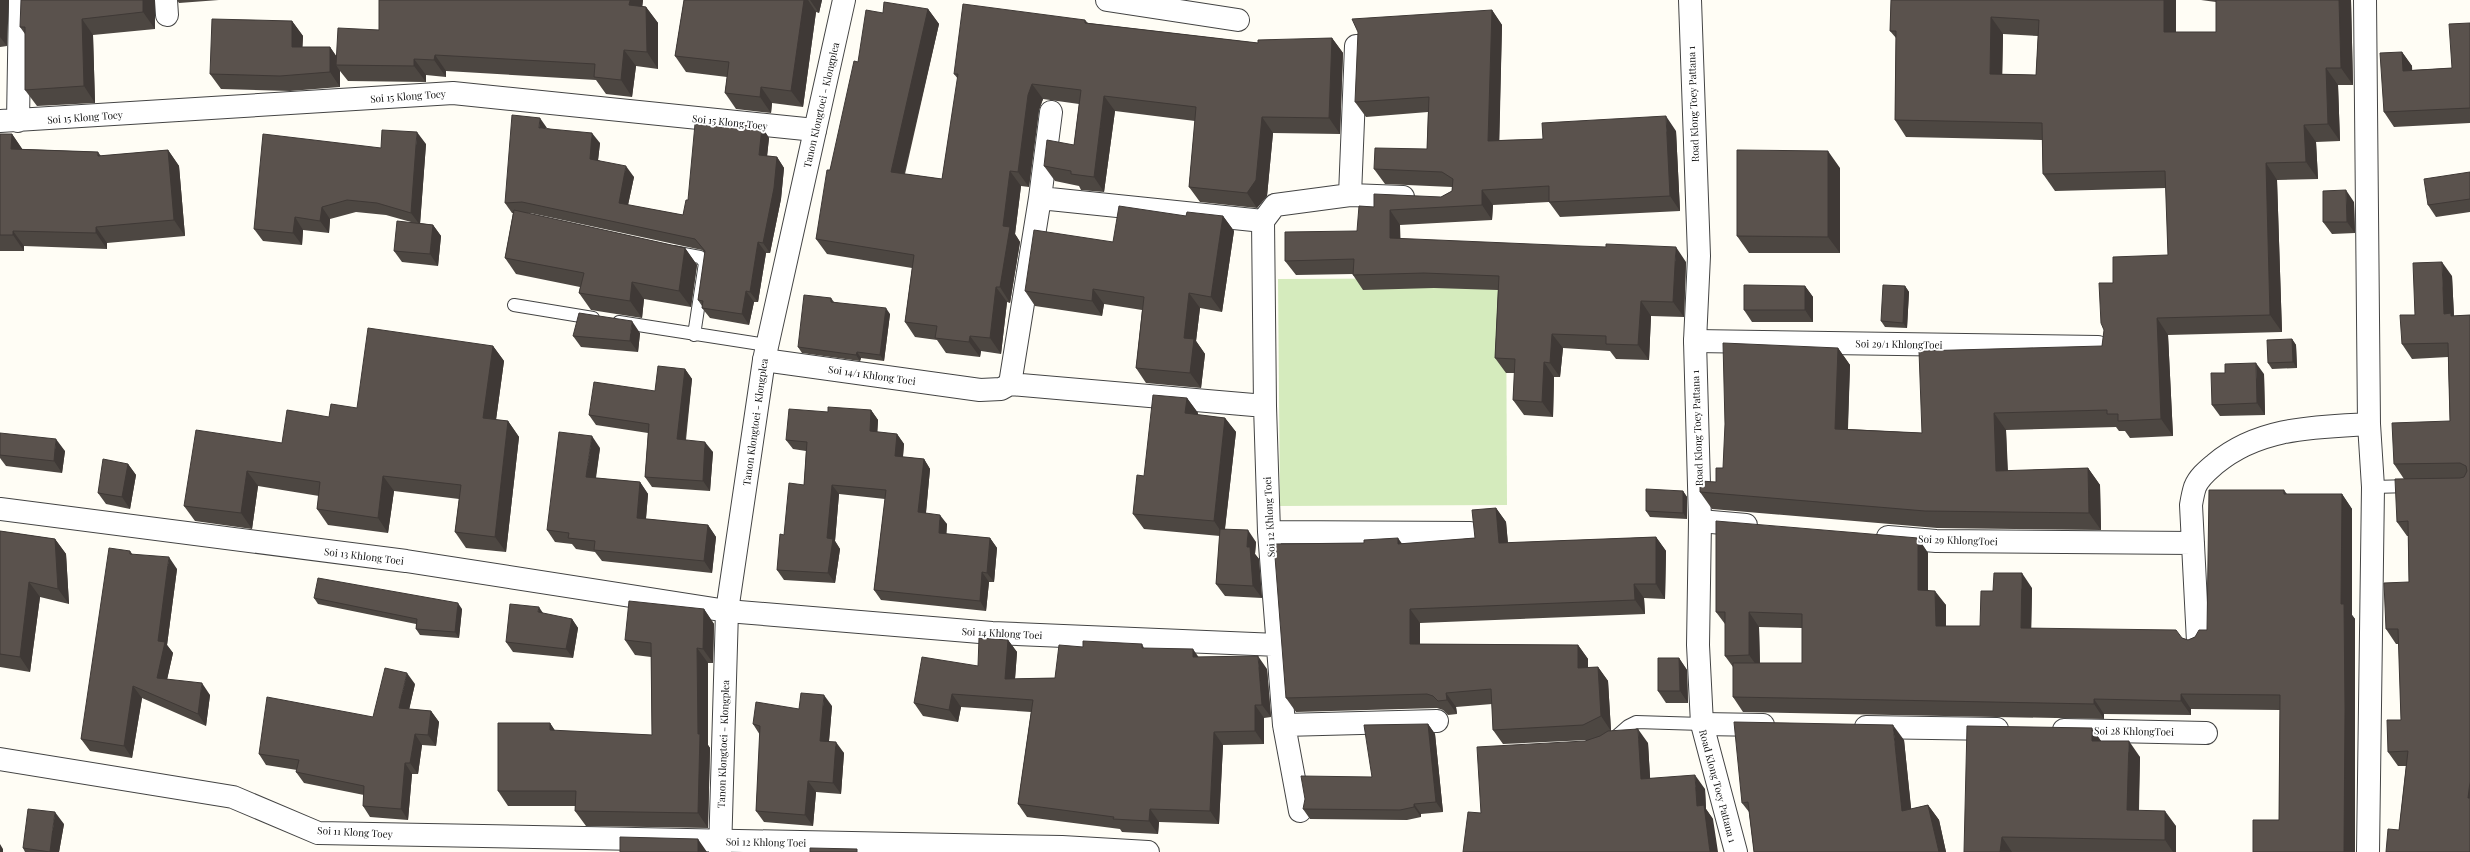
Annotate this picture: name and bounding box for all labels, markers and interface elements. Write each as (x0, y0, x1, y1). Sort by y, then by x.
street label: Tanon Klongtoei - Klongplea (800, 41, 842, 169)
street label: Road Klong Toey Pattana 1 (1684, 45, 1702, 162)
street label: Soi 15 Klong Toey (370, 86, 446, 106)
street label: Soi 15 Klong Toey (47, 107, 123, 127)
street label: Soi 15 Klong Toey (692, 111, 768, 133)
street label: Soi 29/1 KhlongToei (1855, 336, 1943, 352)
street label: Tanon Klongtoei - Klongplea (739, 357, 771, 487)
street label: Soi 14/1 Khlong Toei (827, 362, 917, 388)
street label: Road Klong Toey Pattana 1 (1688, 369, 1706, 486)
street label: Soi 12 Khlong Toei (1260, 476, 1278, 558)
street label: Soi 29 KhlongToei (1918, 532, 1998, 548)
street label: Soi 13 Khlong Toei (323, 544, 405, 568)
street label: Soi 14 Khlong Toei (961, 624, 1043, 642)
street label: Tanon Klongtoei - Klongplea (714, 680, 732, 808)
street label: Soi 28 KhlongToei (2094, 723, 2174, 739)
street label: Road Klong Toey Pattana 1 (1696, 728, 1740, 844)
street label: Soi 11 Klong Toey (317, 823, 393, 841)
street label: Soi 12 Khlong Toei (726, 834, 806, 850)

